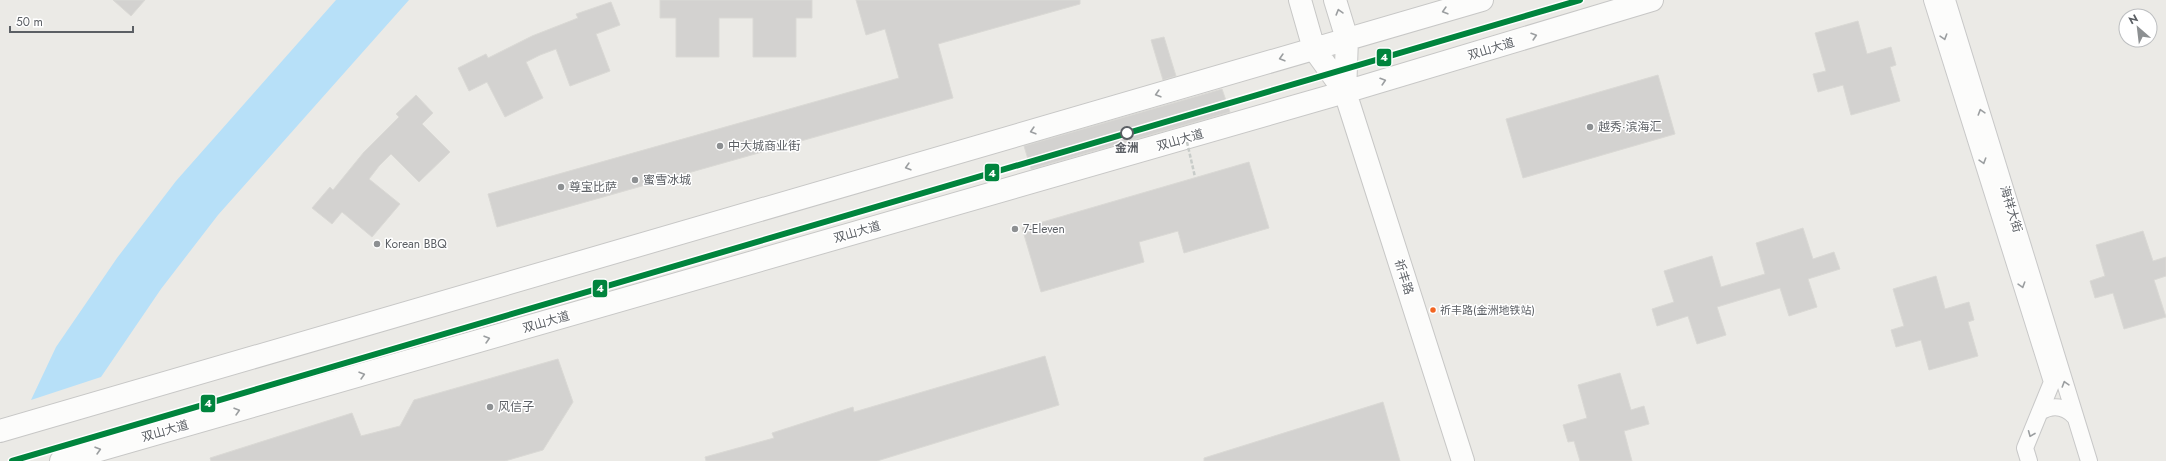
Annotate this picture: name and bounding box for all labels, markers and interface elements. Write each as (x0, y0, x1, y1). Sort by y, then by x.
one-way arrow (1442, 6, 1449, 15)
scale bar (10, 8, 133, 34)
north arrow (2118, 8, 2158, 48)
one-way arrow (1335, 9, 1344, 16)
text: N (2126, 10, 2141, 28)
text: 50 m (16, 13, 43, 31)
one-way arrow (1530, 32, 1537, 41)
street label: 双山大道 (1465, 33, 1517, 65)
one-way arrow (1939, 34, 1948, 41)
line badge: 4 (1376, 48, 1392, 67)
text: 4 (1380, 49, 1388, 65)
one-way arrow (1279, 53, 1286, 62)
one-way arrow (1379, 77, 1386, 86)
one-way arrow (1154, 89, 1161, 98)
one-way arrow (1977, 109, 1986, 116)
place label: 越秀·滨海汇 (1598, 118, 1662, 136)
marker: 越秀·滨海汇 (1585, 122, 1595, 132)
street label: 双山大道 (1154, 125, 1206, 155)
one-way arrow (1030, 126, 1037, 135)
marker: 金洲 (1120, 126, 1134, 140)
place label: 中大城商业街 (728, 137, 800, 155)
place label: 金洲 (1115, 139, 1139, 157)
marker: 中大城商业街 (715, 141, 725, 151)
one-way arrow (1978, 158, 1987, 165)
one-way arrow (905, 162, 912, 171)
line badge: 4 (984, 163, 1000, 182)
text: 4 (988, 165, 996, 181)
place label: 蜜雪冰城 (643, 171, 691, 189)
marker: 蜜雪冰城 (630, 175, 640, 185)
place label: 尊宝比萨 (569, 178, 617, 196)
marker: 尊宝比萨 (556, 182, 566, 192)
street label: 海祥大街 (1995, 183, 2027, 235)
street label: 双山大道 (831, 217, 883, 247)
place label: 7-Eleven (1023, 220, 1065, 238)
marker: 7-Eleven (1010, 224, 1020, 234)
place label: Korean BBQ (385, 235, 447, 253)
marker: Korean BBQ (372, 239, 382, 249)
street label: 祈丰路 (1390, 257, 1418, 297)
line badge: 4 (592, 279, 608, 298)
text: 4 (596, 280, 604, 296)
one-way arrow (2017, 282, 2026, 289)
place label: 祈丰路(金洲地铁站) (1440, 302, 1535, 318)
marker: 祈丰路(金洲地铁站) (1428, 305, 1438, 315)
street label: 双山大道 (520, 307, 572, 337)
one-way arrow (483, 335, 490, 344)
one-way arrow (358, 371, 365, 380)
one-way arrow (2061, 380, 2070, 387)
line badge: 4 (200, 394, 216, 413)
text: 4 (204, 395, 212, 411)
place label: 风信子 (498, 398, 534, 416)
marker: 风信子 (485, 402, 495, 412)
one-way arrow (233, 407, 240, 415)
street label: 双山大道 (139, 416, 191, 446)
one-way arrow (2027, 431, 2035, 438)
one-way arrow (94, 446, 101, 455)

